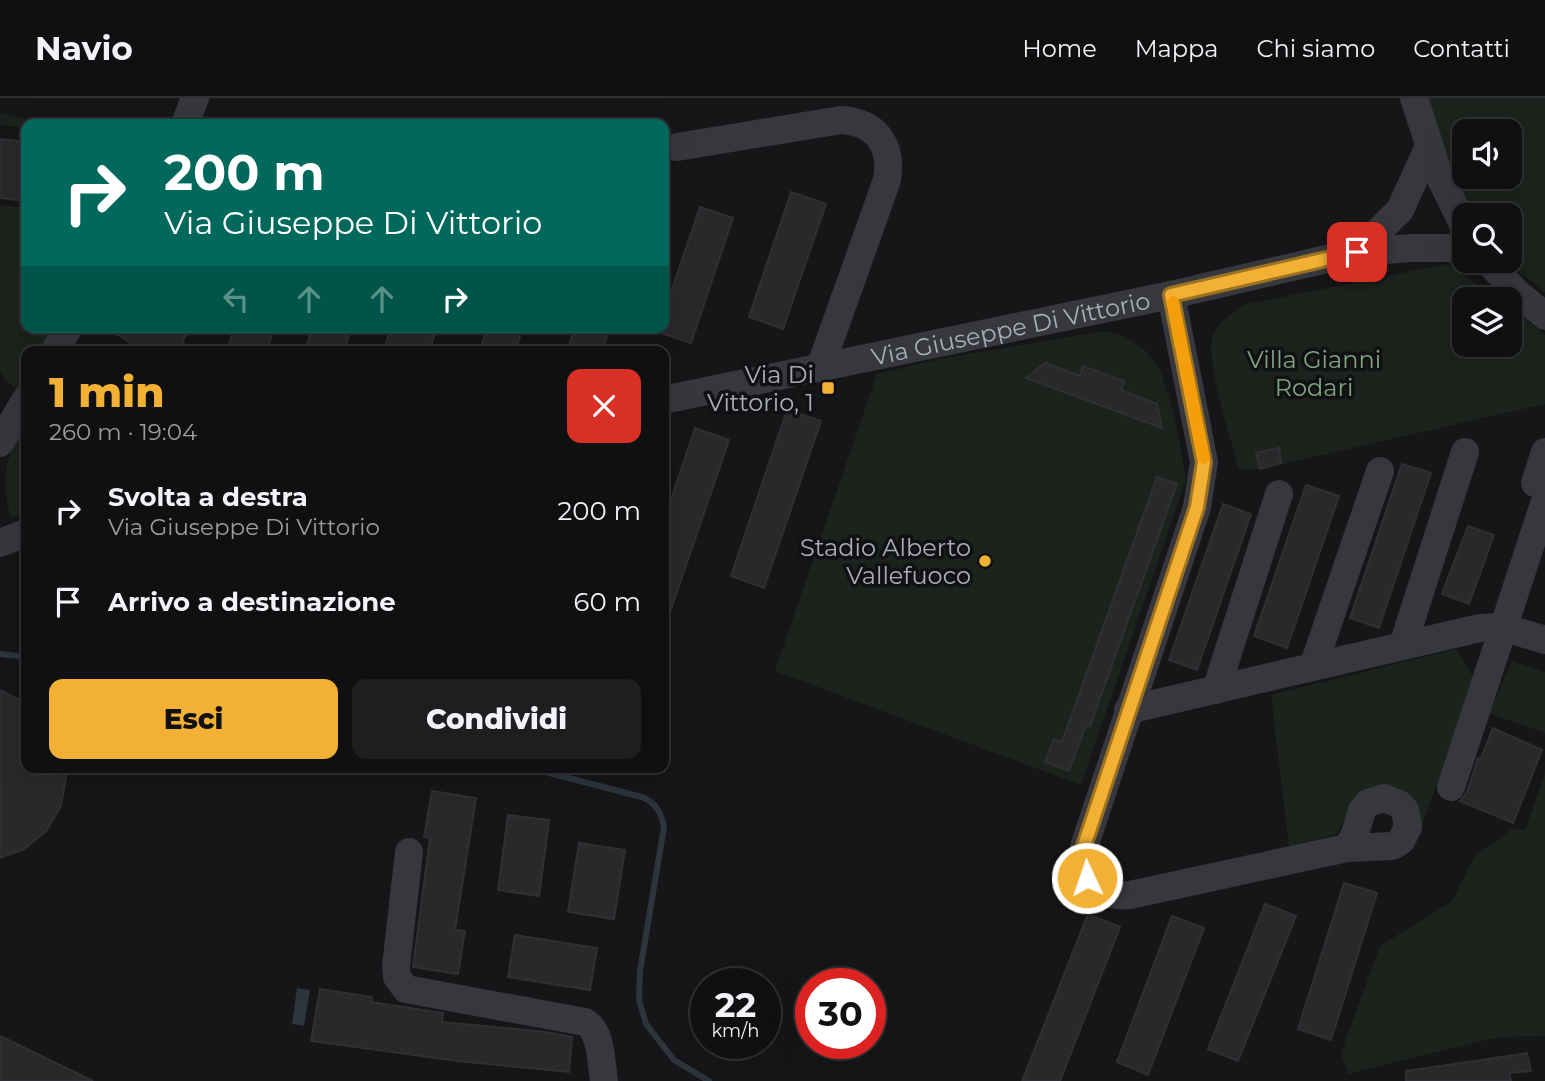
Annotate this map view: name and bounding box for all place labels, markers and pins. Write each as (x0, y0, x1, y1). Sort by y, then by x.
pin (1327, 222, 1387, 282)
place label: Via Di Vittorio, 1 (707, 360, 814, 417)
marker: Via Di Vittorio, 1 (820, 380, 836, 396)
place label: Stadio Alberto Vallefuoco (800, 533, 971, 590)
marker: Stadio Alberto Vallefuoco (977, 553, 993, 569)

